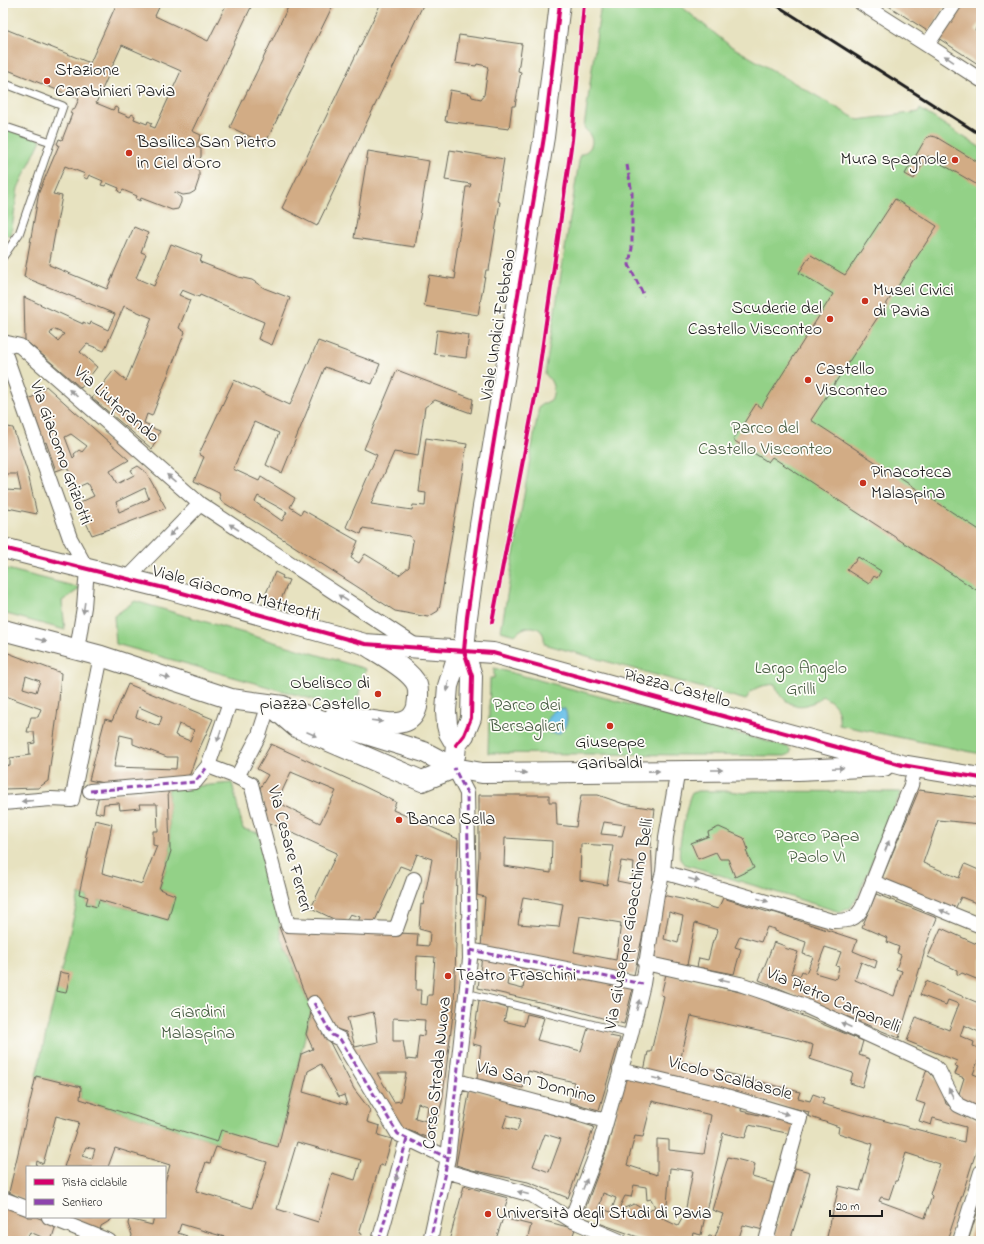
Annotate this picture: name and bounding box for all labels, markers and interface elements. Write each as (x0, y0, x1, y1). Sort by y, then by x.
one-way arrow (943, 55, 954, 63)
place label: Stazione Carabinieri Pavia (55, 58, 175, 105)
marker: Stazione Carabinieri Pavia (42, 76, 52, 86)
place label: Basilica San Pietro in Ciel d'Oro (136, 130, 276, 177)
place label: Mura spagnole (840, 147, 948, 174)
marker: Basilica San Pietro in Ciel d'Oro (124, 148, 134, 158)
marker: Mura spagnole (950, 155, 960, 165)
street label: Viale Undici Febbraio (474, 247, 524, 404)
place label: Musei Civici di Pavia (873, 278, 954, 325)
place label: Scuderie del Castello Visconteo (688, 296, 822, 343)
marker: Musei Civici di Pavia (860, 296, 870, 306)
marker: Scuderie del Castello Visconteo (825, 314, 835, 324)
place label: Castello Visconteo (815, 357, 887, 404)
street label: Via Liutprando (67, 360, 165, 450)
marker: Castello Visconteo (803, 375, 813, 385)
street label: Via Giacomo Griziotti (21, 376, 98, 529)
one-way arrow (68, 388, 79, 397)
park label: Parco del Castello Visconteo (698, 416, 832, 463)
place label: Pinacoteca Malaspina (871, 460, 951, 507)
one-way arrow (166, 474, 176, 483)
marker: Pinacoteca Malaspina (858, 478, 868, 488)
one-way arrow (228, 523, 240, 530)
one-way arrow (168, 527, 178, 537)
street label: Viale Giacomo Matteotti (148, 559, 323, 629)
one-way arrow (338, 594, 348, 602)
one-way arrow (81, 602, 87, 614)
one-way arrow (35, 637, 47, 643)
park label: Largo Angelo Grilli (755, 656, 847, 703)
street label: Piazza Castello (621, 662, 733, 716)
place label: Obelisco di piazza Castello (260, 671, 370, 718)
one-way arrow (160, 674, 172, 680)
one-way arrow (445, 680, 451, 692)
marker: Obelisco di piazza Castello (373, 689, 383, 699)
park label: Parco dei Bersaglieri (488, 693, 565, 741)
one-way arrow (371, 718, 383, 724)
marker: Giuseppe Garibaldi (605, 721, 615, 731)
one-way arrow (215, 730, 221, 742)
place label: Giuseppe Garibaldi (575, 730, 646, 777)
one-way arrow (307, 731, 318, 737)
one-way arrow (832, 765, 845, 771)
one-way arrow (711, 767, 724, 773)
one-way arrow (648, 768, 661, 774)
one-way arrow (515, 770, 528, 776)
street label: Via Cesare Ferreri (259, 782, 318, 915)
one-way arrow (21, 798, 33, 805)
place label: Banca Sella (406, 807, 495, 833)
marker: Banca Sella (394, 815, 404, 825)
street label: Via Giuseppe Gioacchino Belli (598, 816, 661, 1033)
park label: Parco Papa Paolo VI (774, 824, 860, 871)
one-way arrow (885, 840, 891, 852)
one-way arrow (689, 877, 701, 883)
one-way arrow (757, 897, 769, 903)
one-way arrow (938, 908, 950, 914)
street label: Via Pietro Carpanelli (761, 961, 904, 1041)
place label: Teatro Fraschini (456, 963, 576, 989)
marker: Teatro Fraschini (443, 971, 453, 981)
one-way arrow (718, 977, 730, 983)
street label: Corso Strada Nuova (417, 995, 459, 1151)
one-way arrow (635, 999, 641, 1012)
park label: Giardini Malaspina (161, 1000, 235, 1047)
one-way arrow (840, 1022, 851, 1028)
street label: Vicolo Scaldasole (664, 1050, 796, 1108)
street label: Via San Donnino (472, 1054, 599, 1112)
one-way arrow (652, 1076, 664, 1082)
one-way arrow (947, 1087, 954, 1099)
one-way arrow (777, 1110, 789, 1116)
legend (26, 1166, 166, 1218)
one-way arrow (394, 1170, 400, 1182)
text: Pista ciclabile (62, 1174, 128, 1192)
one-way arrow (582, 1178, 588, 1189)
one-way arrow (517, 1189, 530, 1195)
scale bar (830, 1192, 882, 1218)
text: Sentiero (62, 1194, 103, 1212)
text: 20 m (836, 1198, 859, 1216)
place label: Università degli Studi di Pavia (496, 1201, 712, 1228)
marker: Università degli Studi di Pavia (483, 1209, 493, 1219)

